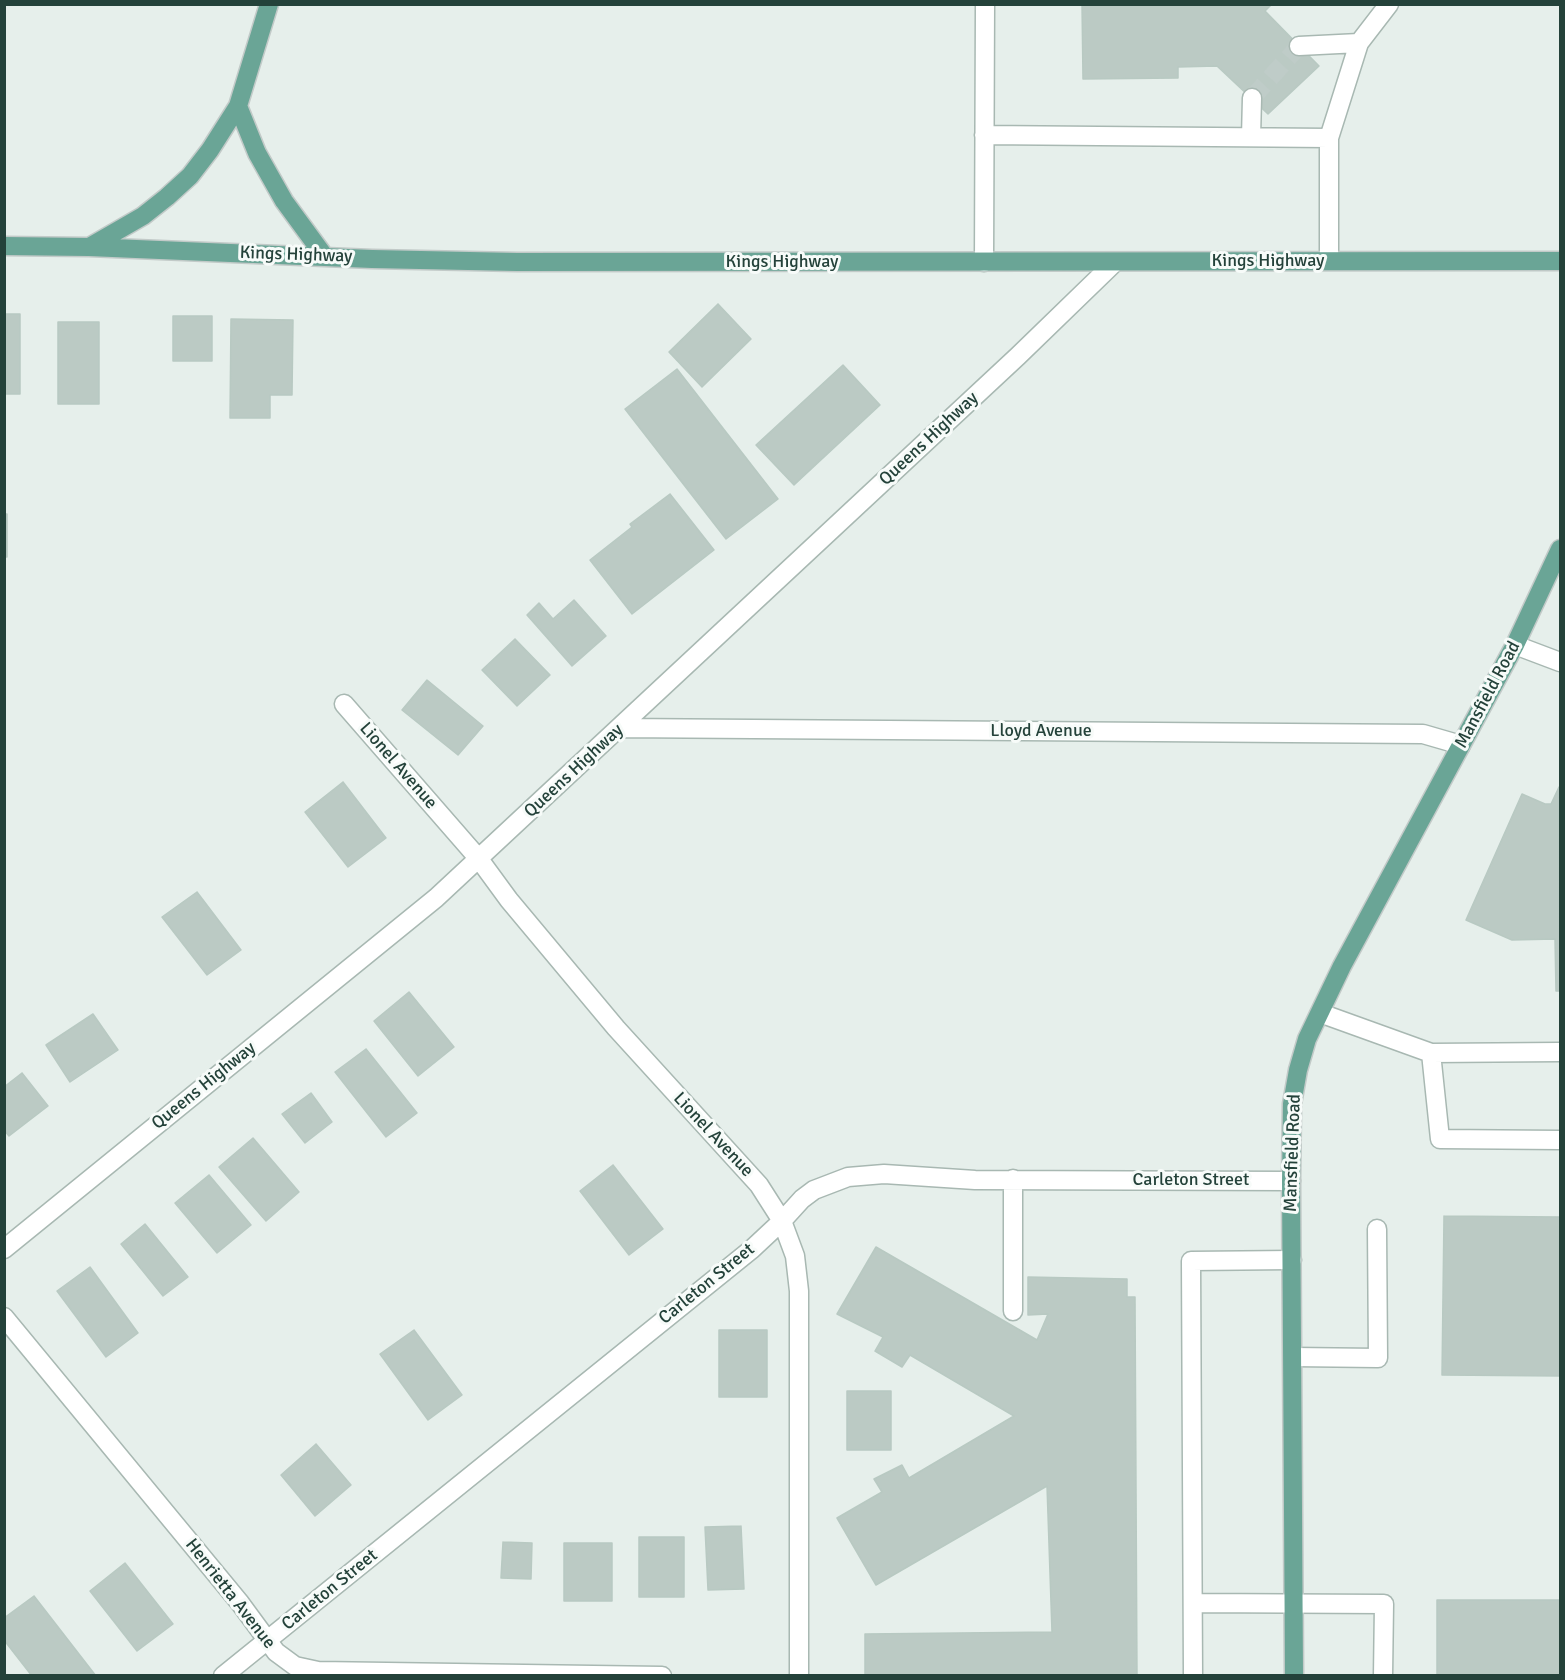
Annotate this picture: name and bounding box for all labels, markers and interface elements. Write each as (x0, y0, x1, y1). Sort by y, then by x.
street label: Kings Highway (239, 242, 353, 268)
street label: Kings Highway (1212, 250, 1324, 272)
street label: Kings Highway (726, 251, 838, 273)
street label: Queens Highway (875, 388, 983, 490)
street label: Mansfield Road (1451, 638, 1525, 752)
street label: Lionel Avenue (355, 718, 441, 814)
street label: Queens Highway (520, 720, 628, 822)
street label: Lloyd Avenue (990, 720, 1092, 742)
street label: Queens Highway (148, 1038, 260, 1134)
street label: Lionel Avenue (668, 1088, 758, 1182)
street label: Mansfield Road (1280, 1094, 1306, 1212)
street label: Carleton Street (1133, 1169, 1249, 1191)
street label: Carleton Street (655, 1239, 759, 1329)
street label: Henrietta Avenue (180, 1535, 280, 1653)
street label: Carleton Street (278, 1545, 382, 1635)

